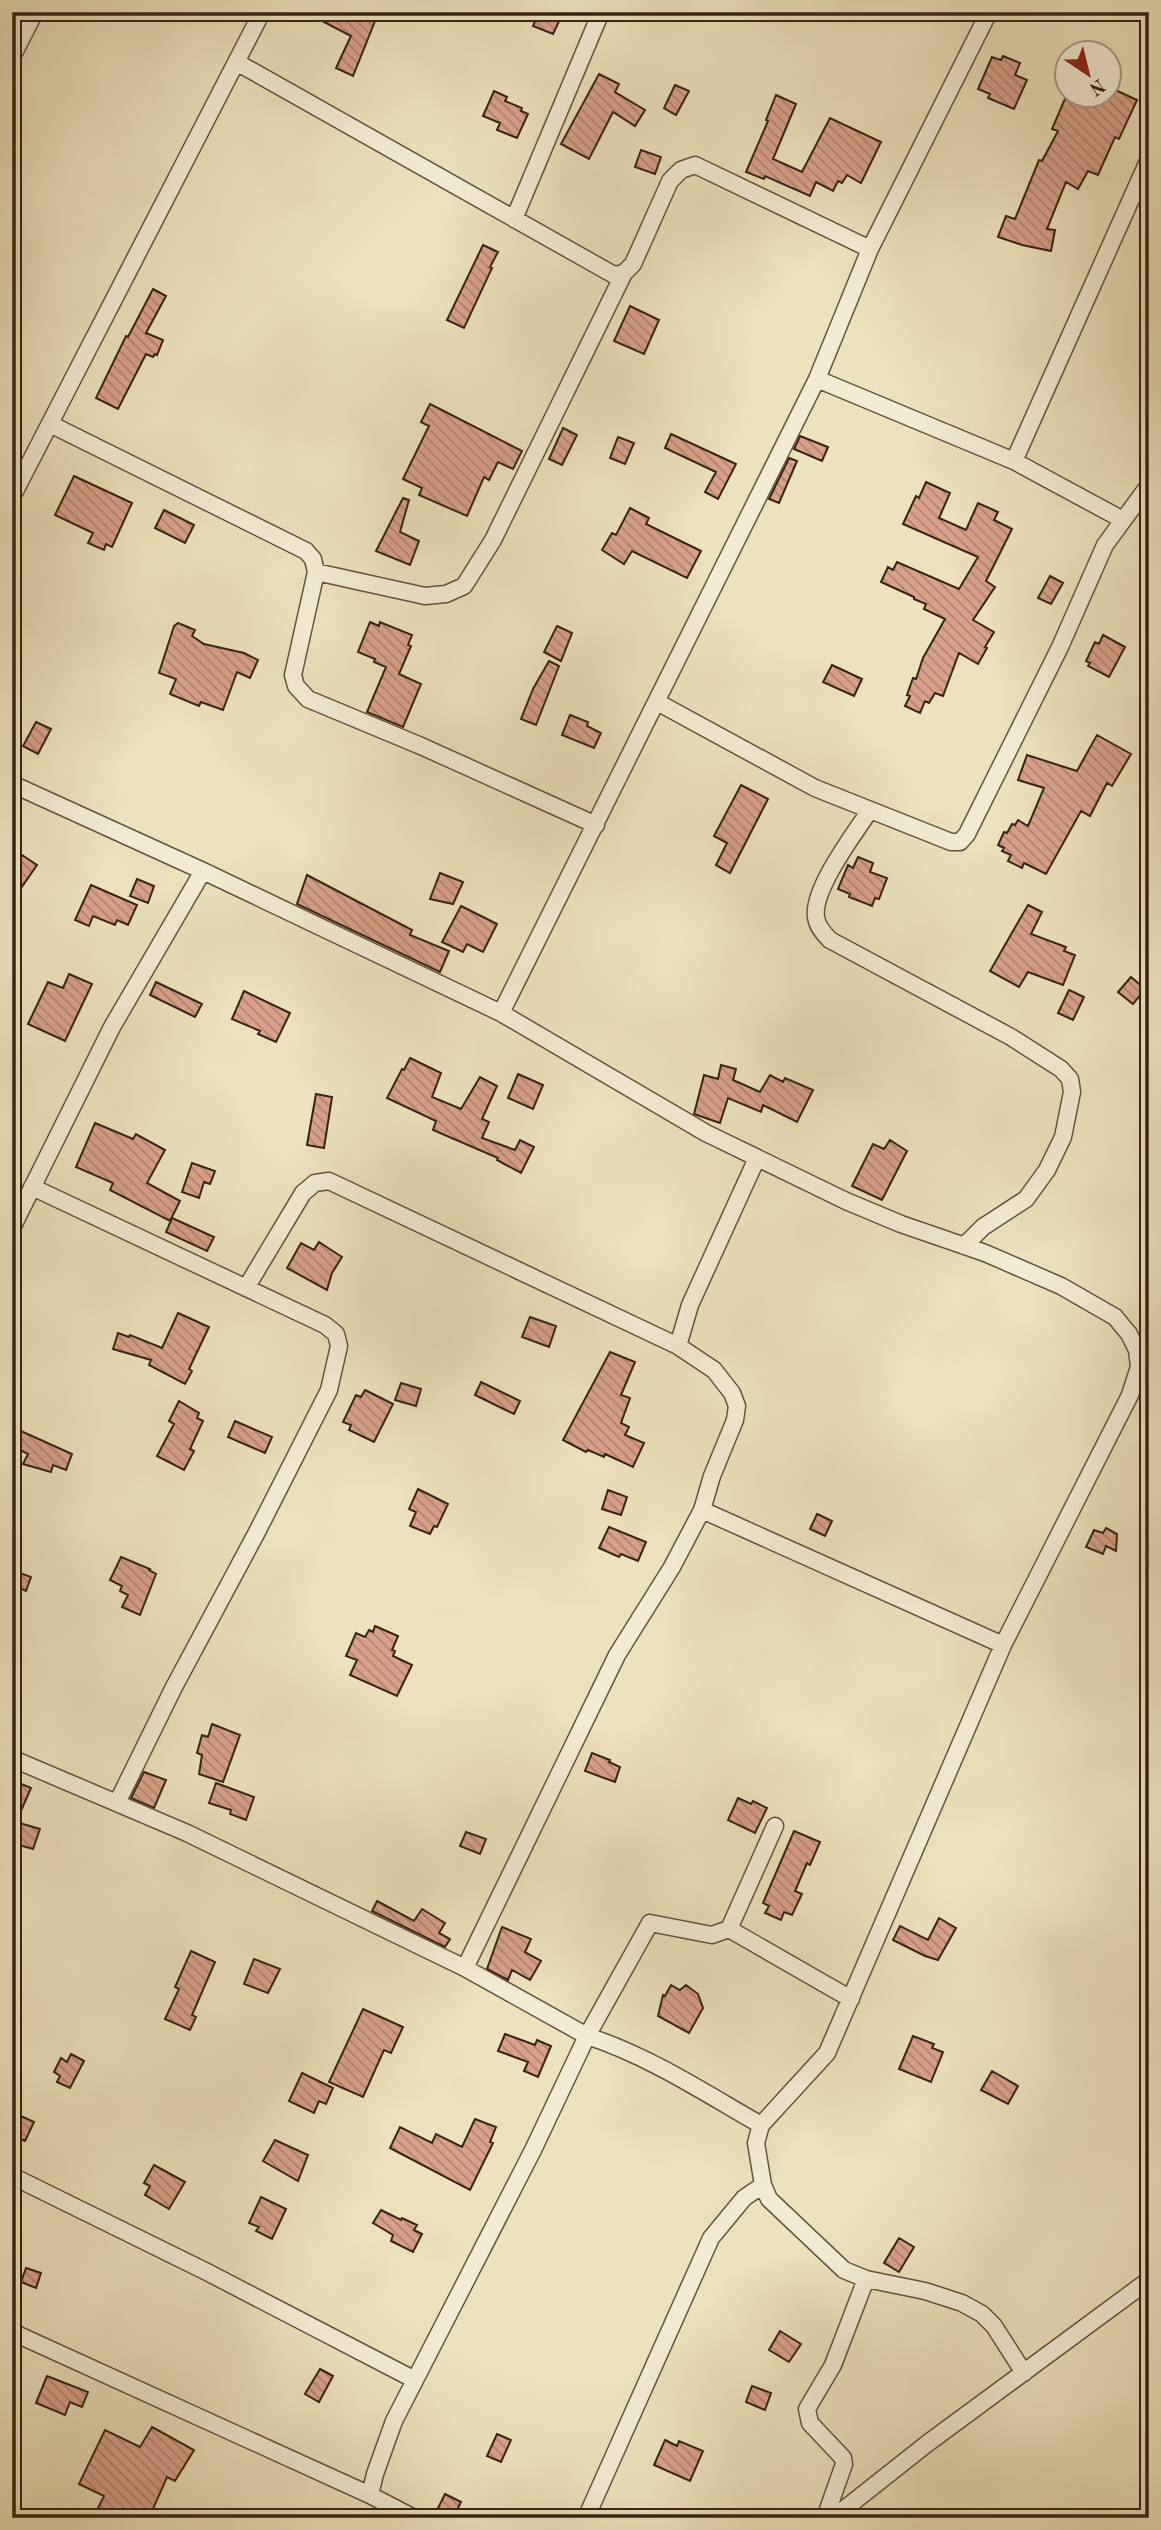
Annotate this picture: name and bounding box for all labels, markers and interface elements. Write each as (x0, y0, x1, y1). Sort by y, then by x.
north arrow (1052, 38, 1122, 108)
text: N (1085, 74, 1108, 98)

